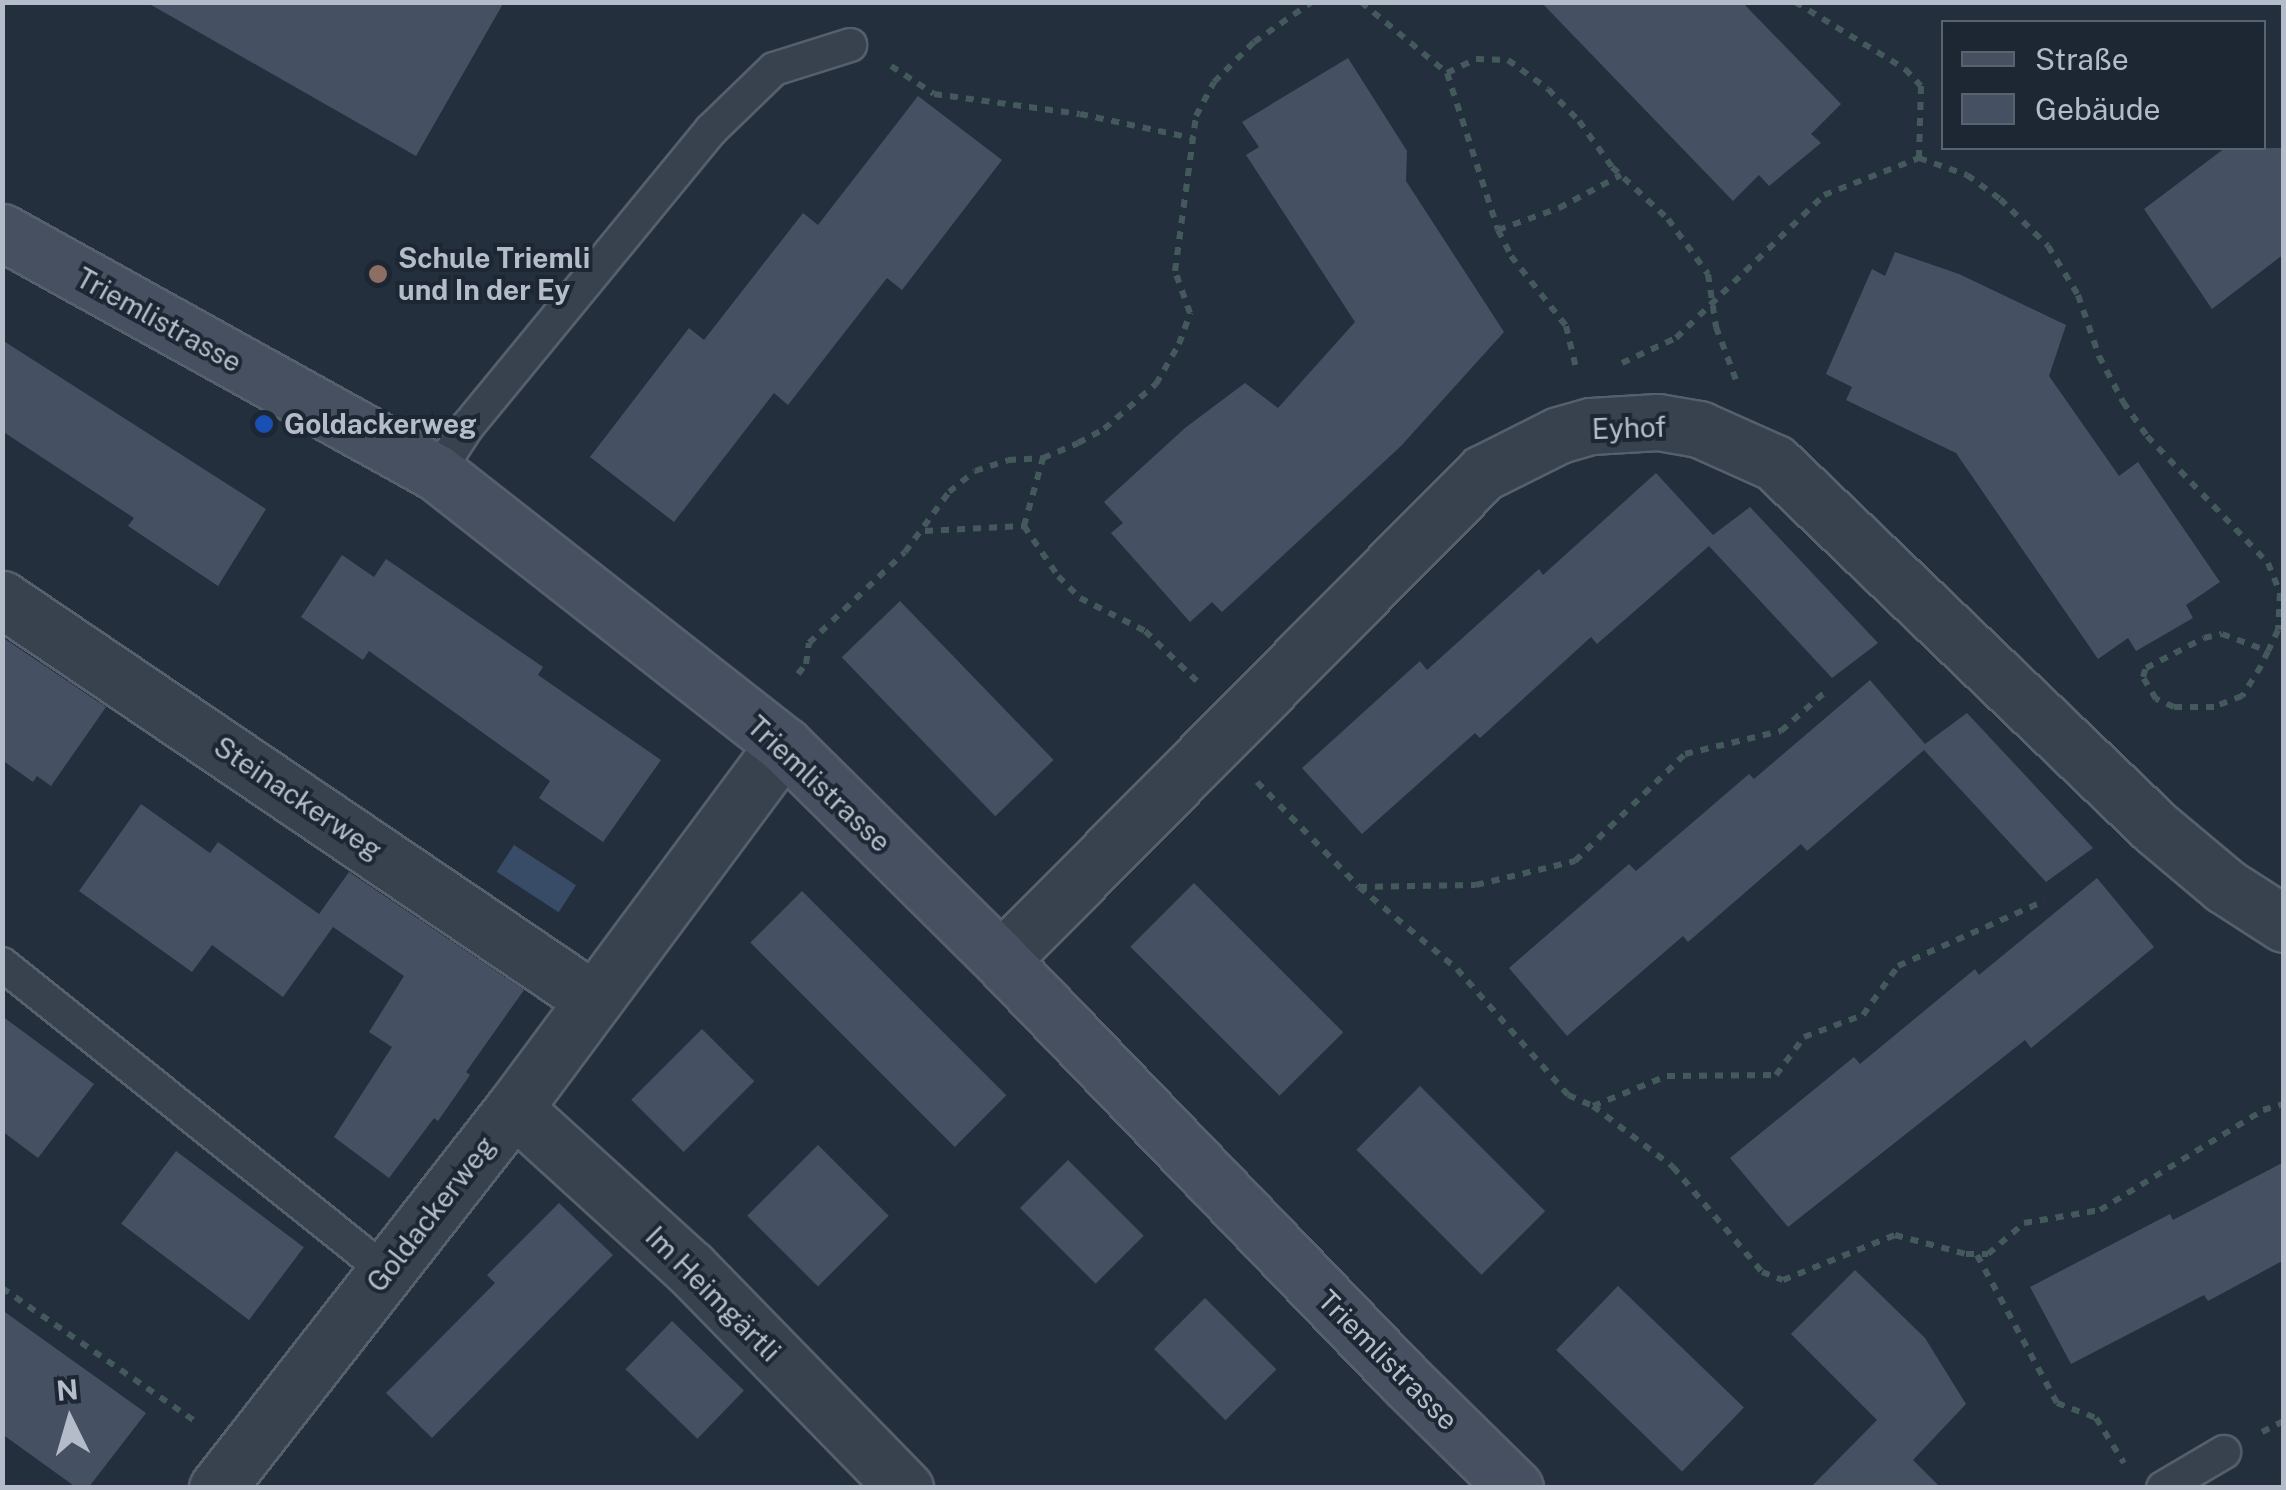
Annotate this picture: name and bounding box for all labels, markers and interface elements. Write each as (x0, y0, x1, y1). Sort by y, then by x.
legend (1941, 20, 2266, 150)
text: Straße (2035, 41, 2129, 77)
text: Gebäude (2035, 91, 2161, 127)
place label: Schule Triemli und In der Ey (398, 241, 590, 307)
street label: Triemlistrasse (71, 261, 247, 379)
marker: Schule Triemli und In der Ey (367, 263, 389, 285)
place label: Goldackerweg (284, 407, 477, 441)
street label: Eyhof (1591, 410, 1667, 446)
marker: Goldackerweg (253, 413, 275, 435)
street label: Triemlistrasse (740, 709, 898, 859)
street label: Steinackerweg (208, 729, 388, 867)
street label: Goldackerweg (360, 1129, 502, 1299)
street label: Im Heimgärtli (639, 1220, 787, 1368)
street label: Triemlistrasse (1311, 1283, 1465, 1437)
north arrow (20, 1370, 120, 1470)
text: N (55, 1372, 80, 1407)

